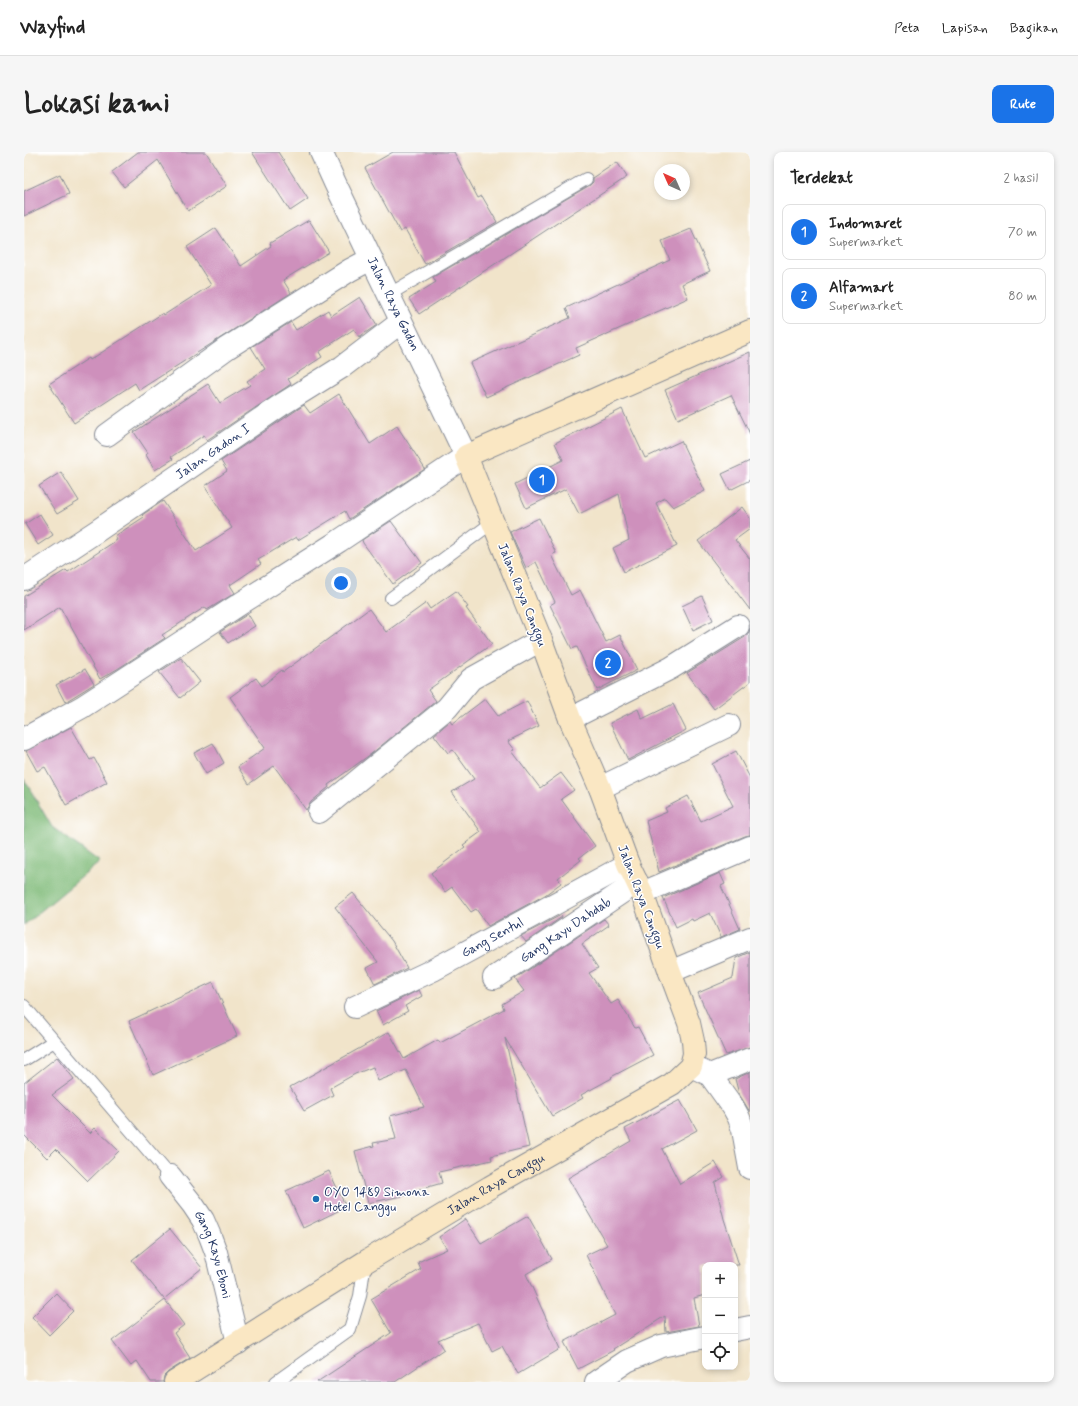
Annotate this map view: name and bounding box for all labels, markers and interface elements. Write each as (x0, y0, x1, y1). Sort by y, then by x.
text: Wayfind (20, 15, 85, 40)
text: Peta (894, 19, 920, 37)
text: Lapisan (942, 19, 988, 37)
text: Bagikan (1010, 19, 1058, 37)
button: Rute (992, 85, 1054, 123)
text: Lokasi kami (24, 86, 170, 123)
north arrow (654, 164, 690, 200)
text: Terdekat (790, 167, 853, 189)
text: 2 hasil (1004, 170, 1038, 187)
text: Indomaret (829, 214, 902, 234)
text: 1 (801, 224, 807, 241)
text: 70 m (1008, 224, 1037, 241)
text: Supermarket (829, 234, 903, 251)
street label: Jalan Raya Gadon (363, 254, 423, 354)
text: Alfamart (829, 278, 894, 298)
text: 2 (801, 288, 807, 305)
text: 80 m (1008, 288, 1037, 305)
text: Supermarket (829, 298, 903, 315)
street label: Jalan Gadon I (172, 420, 254, 483)
pin: 1 (529, 465, 555, 495)
street label: Jalan Raya Canggu (492, 541, 551, 650)
your location (331, 573, 351, 593)
pin: 2 (595, 648, 621, 678)
street label: Jalan Raya Canggu (611, 842, 669, 952)
street label: Gang Kayu Dabdab (516, 893, 614, 967)
street label: Gang Sentul (458, 914, 527, 962)
street label: Jalan Raya Canggu (444, 1149, 548, 1219)
place label: OYO 1489 Simona Hotel Canggu (324, 1184, 429, 1217)
marker: OYO 1489 Simona Hotel Canggu (311, 1194, 321, 1204)
street label: Gang Kayu Eboni (190, 1207, 235, 1300)
map controls (702, 1262, 738, 1370)
button: + (702, 1262, 738, 1298)
button: − (702, 1298, 738, 1334)
button: locate (702, 1334, 738, 1370)

